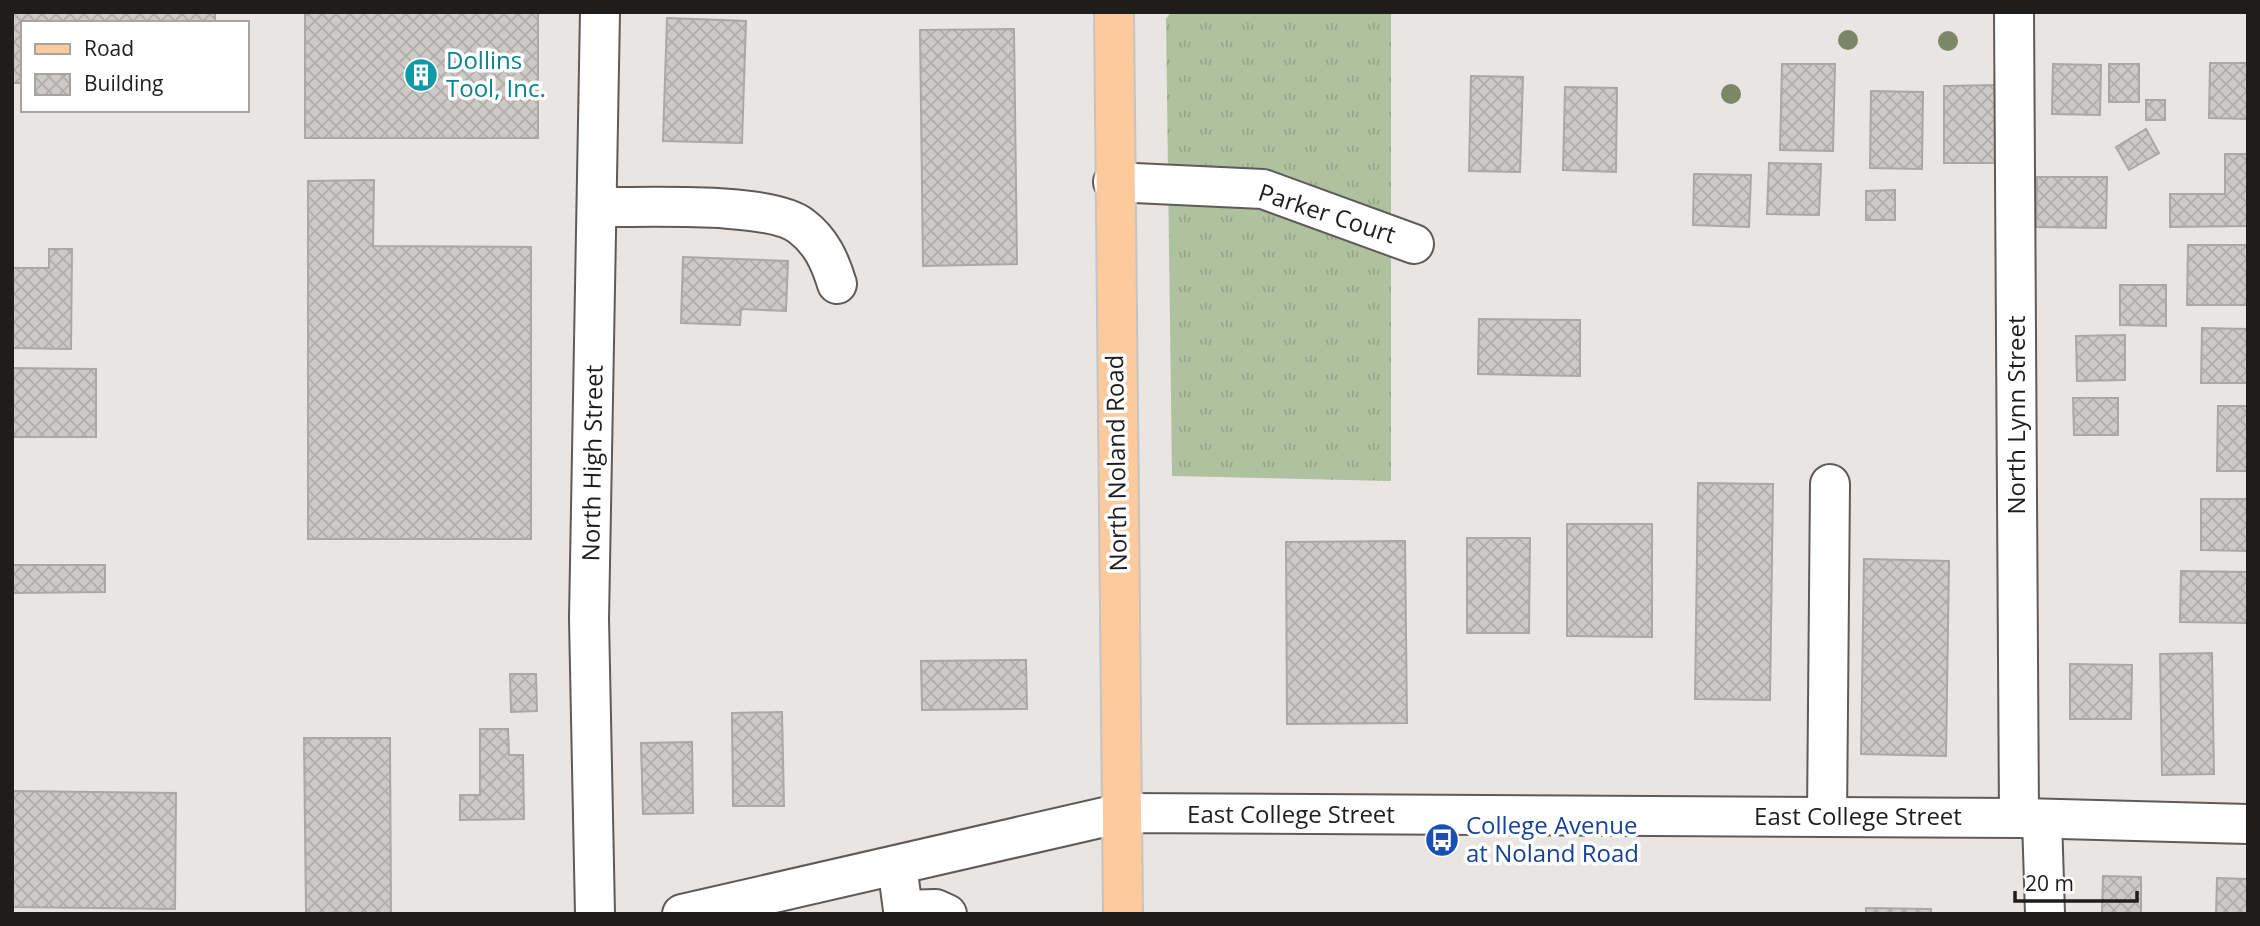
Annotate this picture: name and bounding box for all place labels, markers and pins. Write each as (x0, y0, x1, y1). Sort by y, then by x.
place label: Dollins Tool, Inc. (446, 43, 546, 104)
building icon: Dollins Tool, Inc. (402, 56, 440, 94)
place label: College Avenue at Noland Road (1466, 808, 1639, 869)
bus stop icon: College Avenue at Noland Road (1423, 821, 1461, 859)

